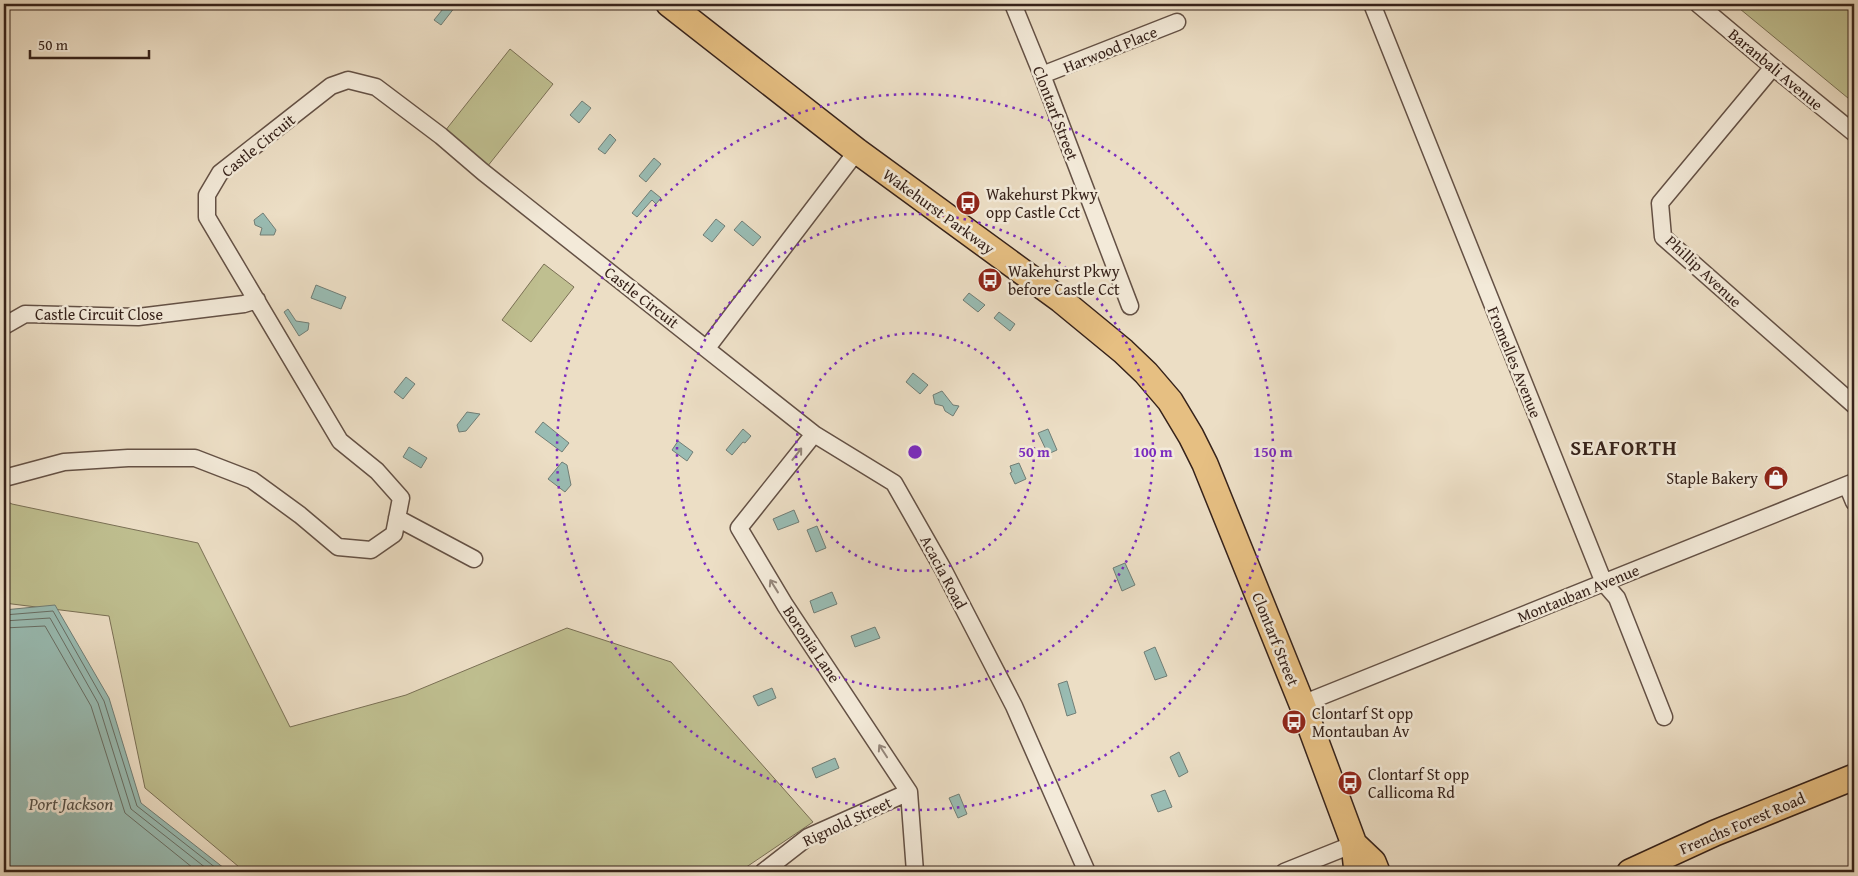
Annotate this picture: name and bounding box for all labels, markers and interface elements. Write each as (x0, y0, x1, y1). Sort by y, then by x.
street label: Harwood Place (1059, 19, 1161, 79)
street label: Baranbali Avenue (1723, 22, 1829, 116)
scale bar (30, 28, 149, 60)
text: 50 m (38, 34, 69, 55)
street label: Clontarf Street (1027, 62, 1085, 164)
street label: Castle Circuit (216, 107, 300, 182)
street label: Wakehurst Parkway (878, 162, 1000, 260)
place label: Wakehurst Pkwy opp Castle Cct (986, 182, 1098, 224)
bus stop icon: Wakehurst Pkwy opp Castle Cct (955, 190, 981, 216)
street label: Phillip Avenue (1660, 229, 1748, 313)
place label: Wakehurst Pkwy before Castle Cct (1008, 259, 1120, 301)
street label: Castle Circuit (599, 260, 685, 334)
bus stop icon: Wakehurst Pkwy before Castle Cct (977, 267, 1003, 293)
street label: Castle Circuit Close (35, 302, 163, 326)
street label: Fromelles Avenue (1482, 303, 1548, 421)
district label: SEAFORTH (1570, 432, 1678, 463)
text: 50 m (1018, 441, 1050, 462)
text: 100 m (1133, 441, 1173, 462)
text: 150 m (1253, 441, 1293, 462)
centre of rings (906, 443, 924, 461)
one-way arrow (792, 448, 803, 461)
shop icon: Staple Bakery (1763, 465, 1789, 491)
place label: Staple Bakery (1666, 466, 1758, 490)
street label: Acacia Road (915, 531, 974, 614)
street label: Montauban Avenue (1513, 558, 1643, 628)
one-way arrow (769, 580, 779, 594)
street label: Clontarf Street (1246, 588, 1306, 690)
street label: Boronia Lane (777, 601, 847, 687)
place label: Clontarf St opp Montauban Av (1312, 701, 1414, 743)
bus stop icon: Clontarf St opp Montauban Av (1281, 709, 1307, 735)
one-way arrow (878, 744, 888, 758)
place label: Clontarf St opp Callicoma Rd (1368, 762, 1470, 804)
bus stop icon: Clontarf St opp Callicoma Rd (1337, 770, 1363, 796)
street label: Frenchs Forest Road (1675, 785, 1809, 860)
water label: Port Jackson (28, 790, 113, 817)
street label: Rignold Street (798, 790, 896, 852)

